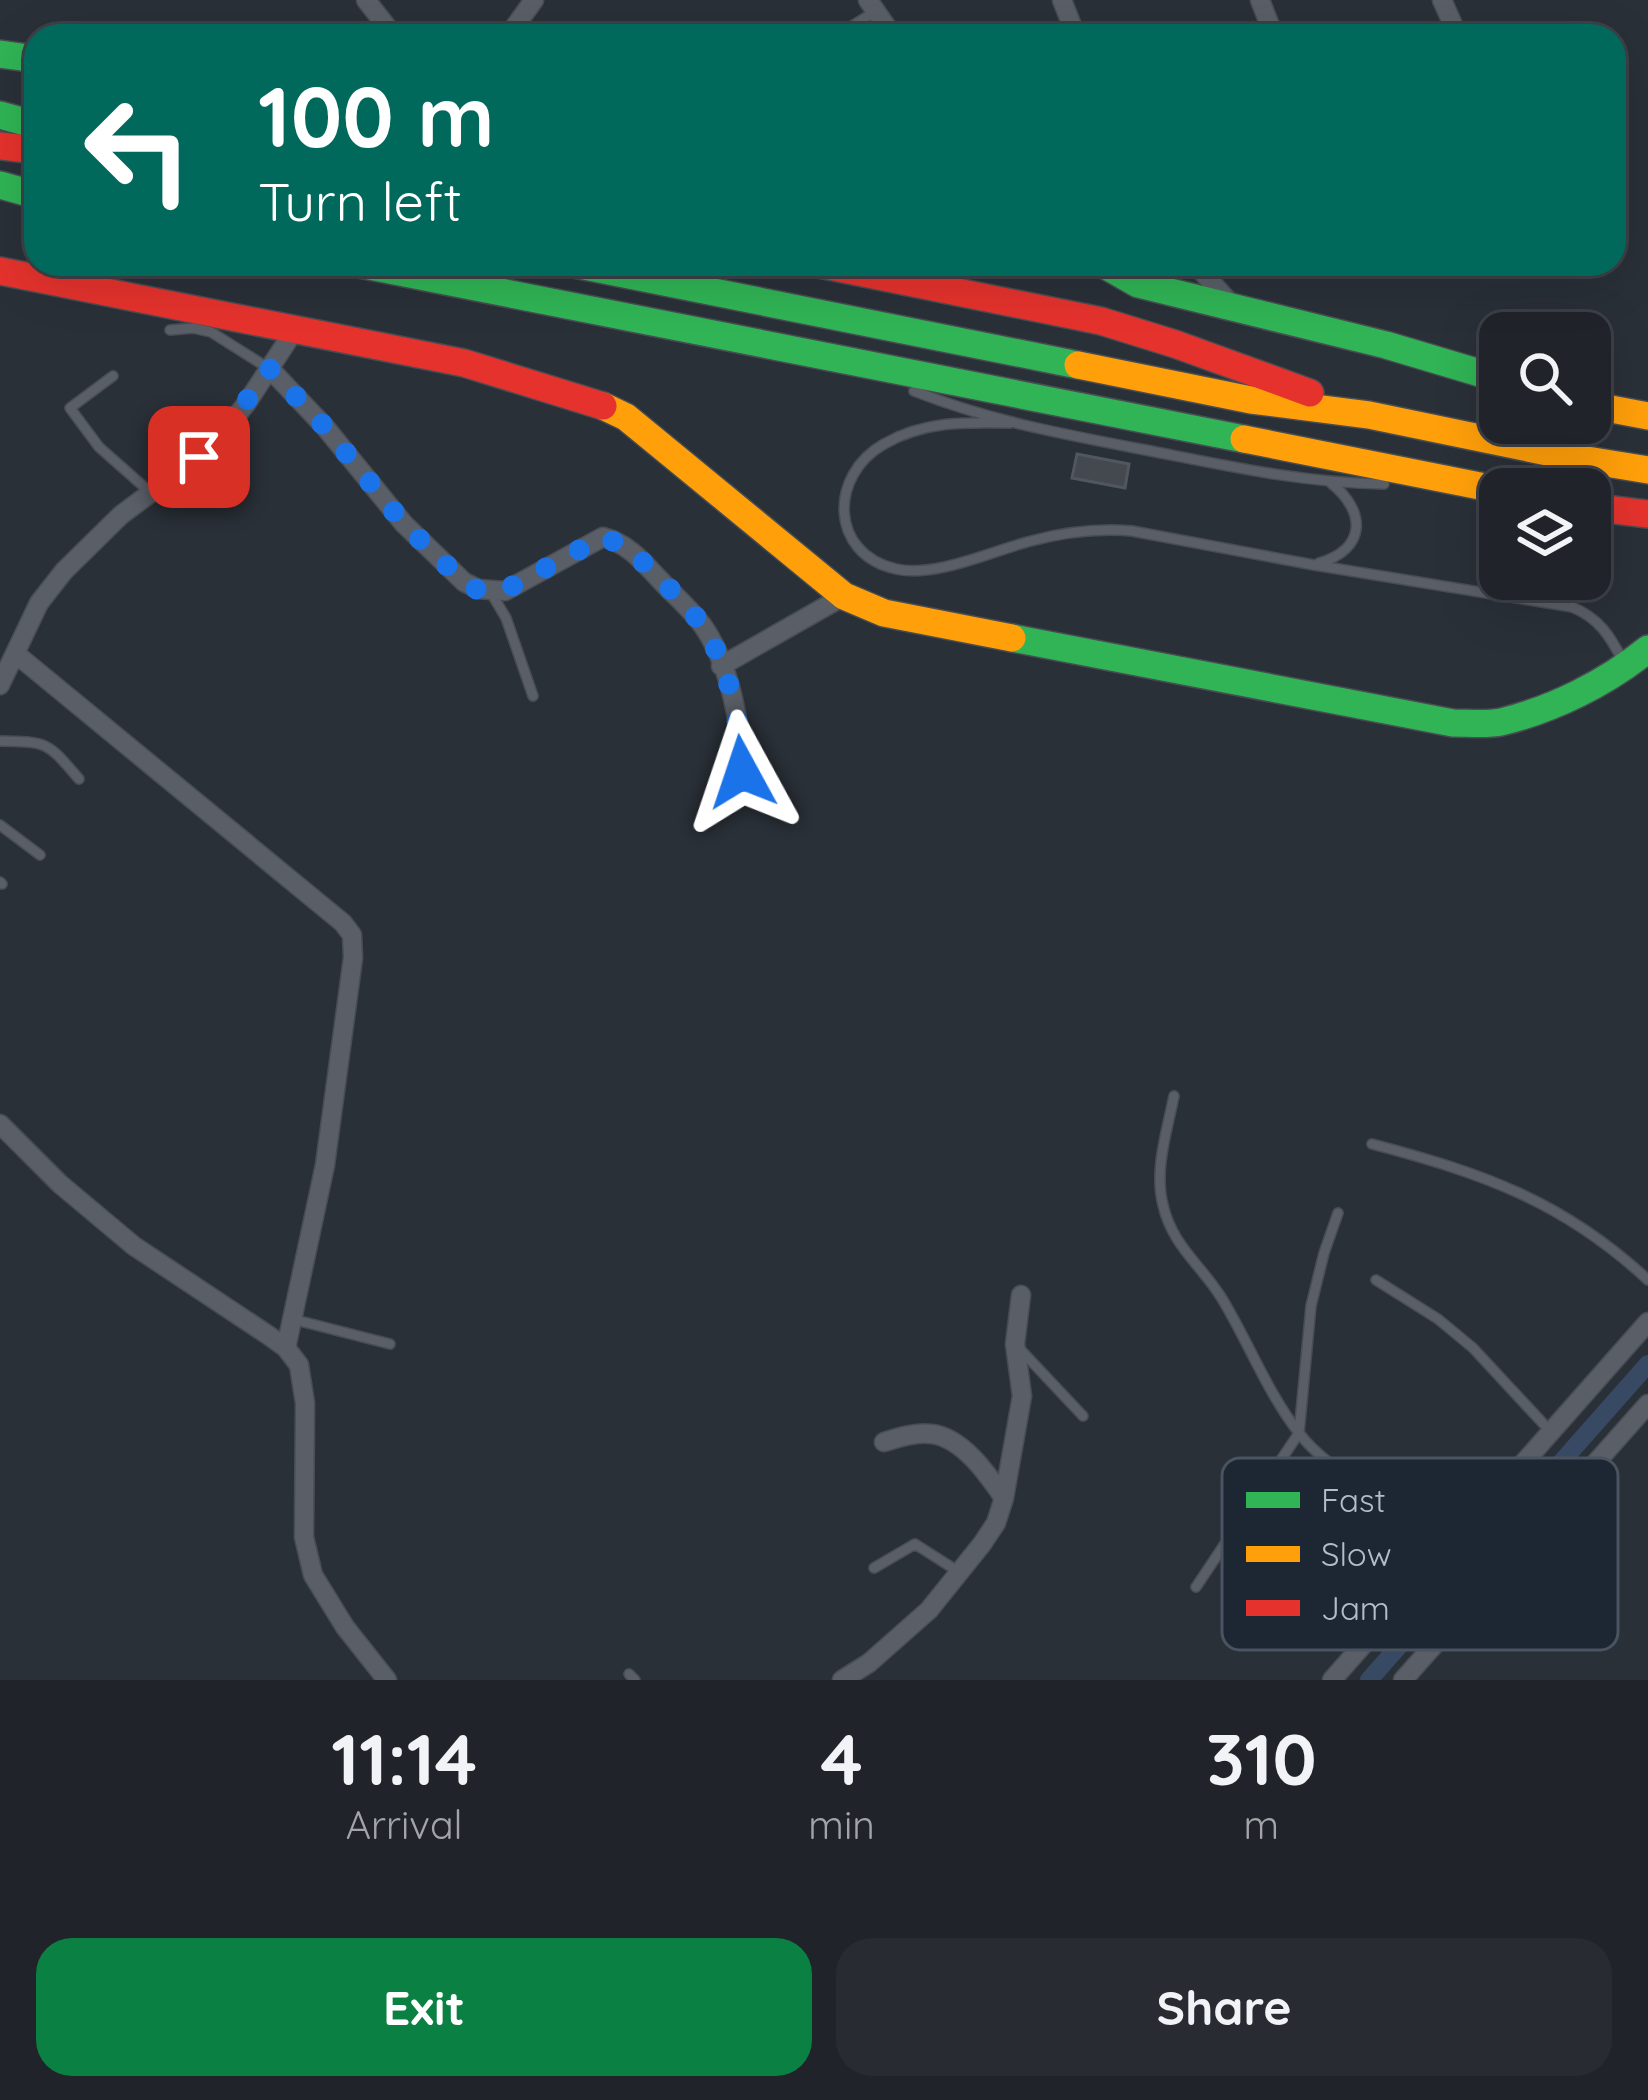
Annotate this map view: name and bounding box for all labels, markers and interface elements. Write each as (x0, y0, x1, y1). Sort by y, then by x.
text: 100 m (258, 63, 495, 168)
icon: left (60, 72, 216, 228)
text: Turn left (258, 167, 462, 235)
map controls (1479, 312, 1611, 600)
button: search (1479, 312, 1611, 444)
pin (148, 406, 250, 508)
icon: arrive (166, 424, 232, 490)
button: layers (1479, 468, 1611, 600)
position arrow (679, 709, 805, 835)
legend (1222, 1458, 1618, 1650)
text: Fast (1321, 1479, 1386, 1520)
text: Slow (1321, 1533, 1392, 1574)
text: Jam (1321, 1587, 1390, 1628)
text: 11:14 (331, 1713, 477, 1803)
text: 4 (820, 1713, 863, 1803)
text: 310 (1206, 1713, 1317, 1803)
text: Arrival (346, 1800, 463, 1849)
text: min (808, 1800, 875, 1849)
text: m (1244, 1800, 1279, 1849)
button: Exit (36, 1938, 812, 2076)
button: Share (836, 1938, 1612, 2076)

